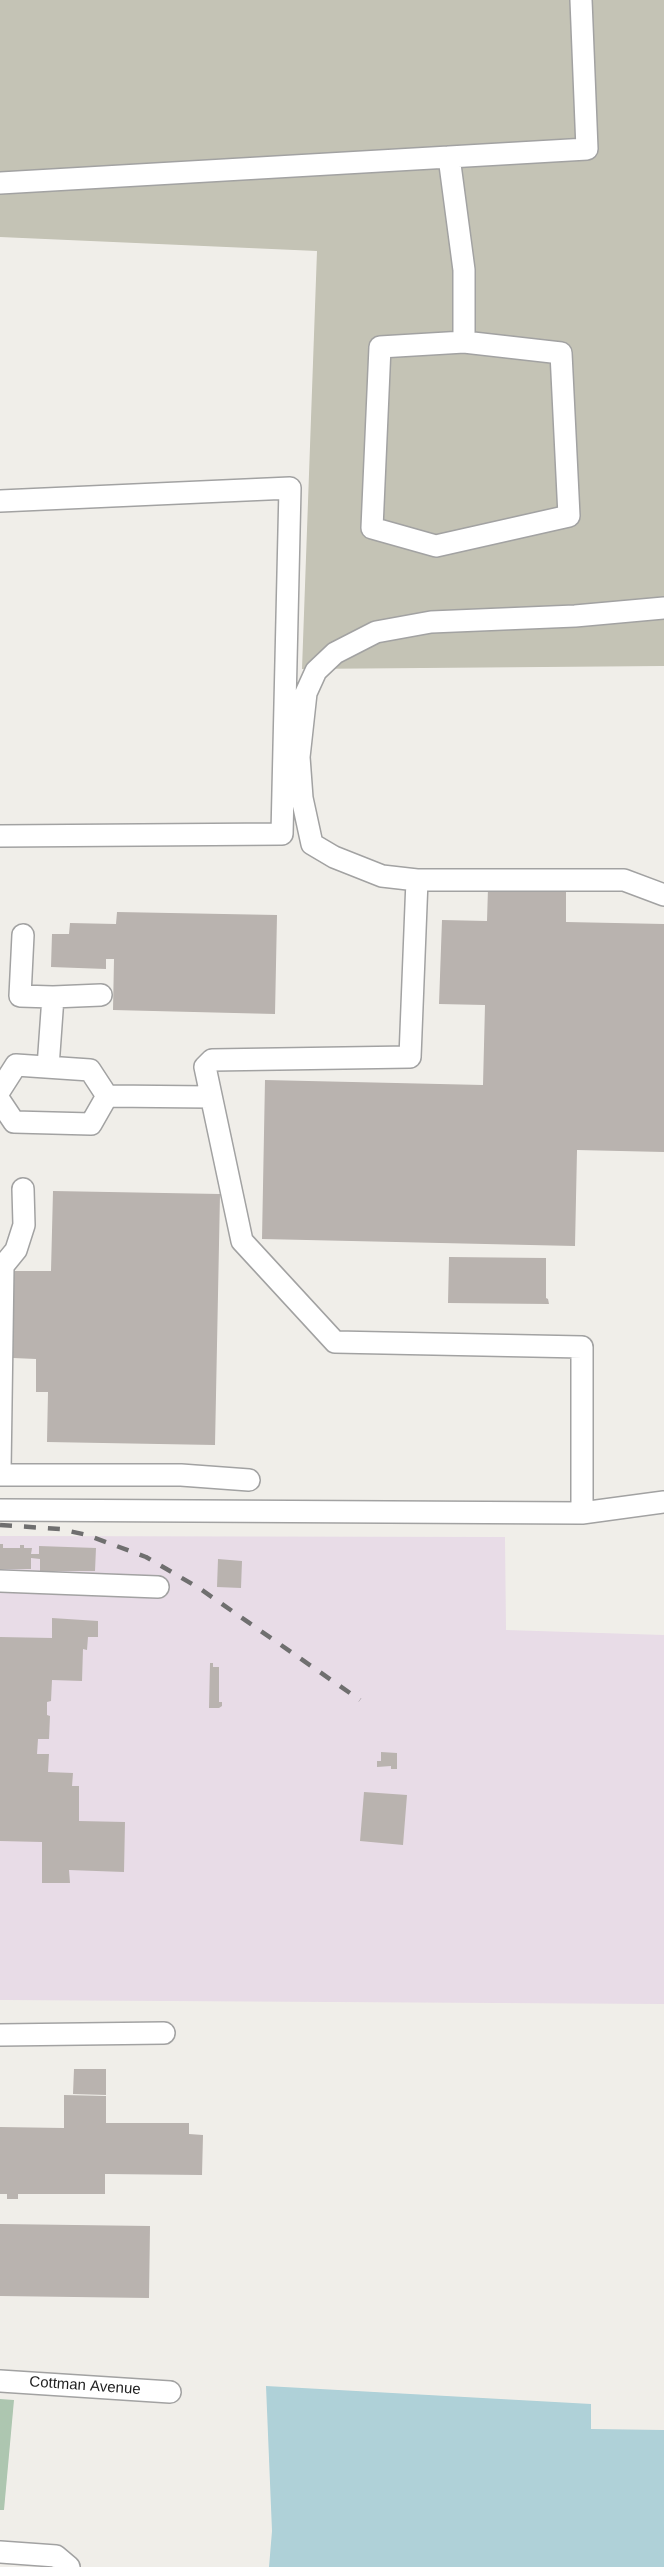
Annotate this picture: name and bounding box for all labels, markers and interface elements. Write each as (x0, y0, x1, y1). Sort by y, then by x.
street label: Cottman Avenue (29, 2373, 141, 2399)

